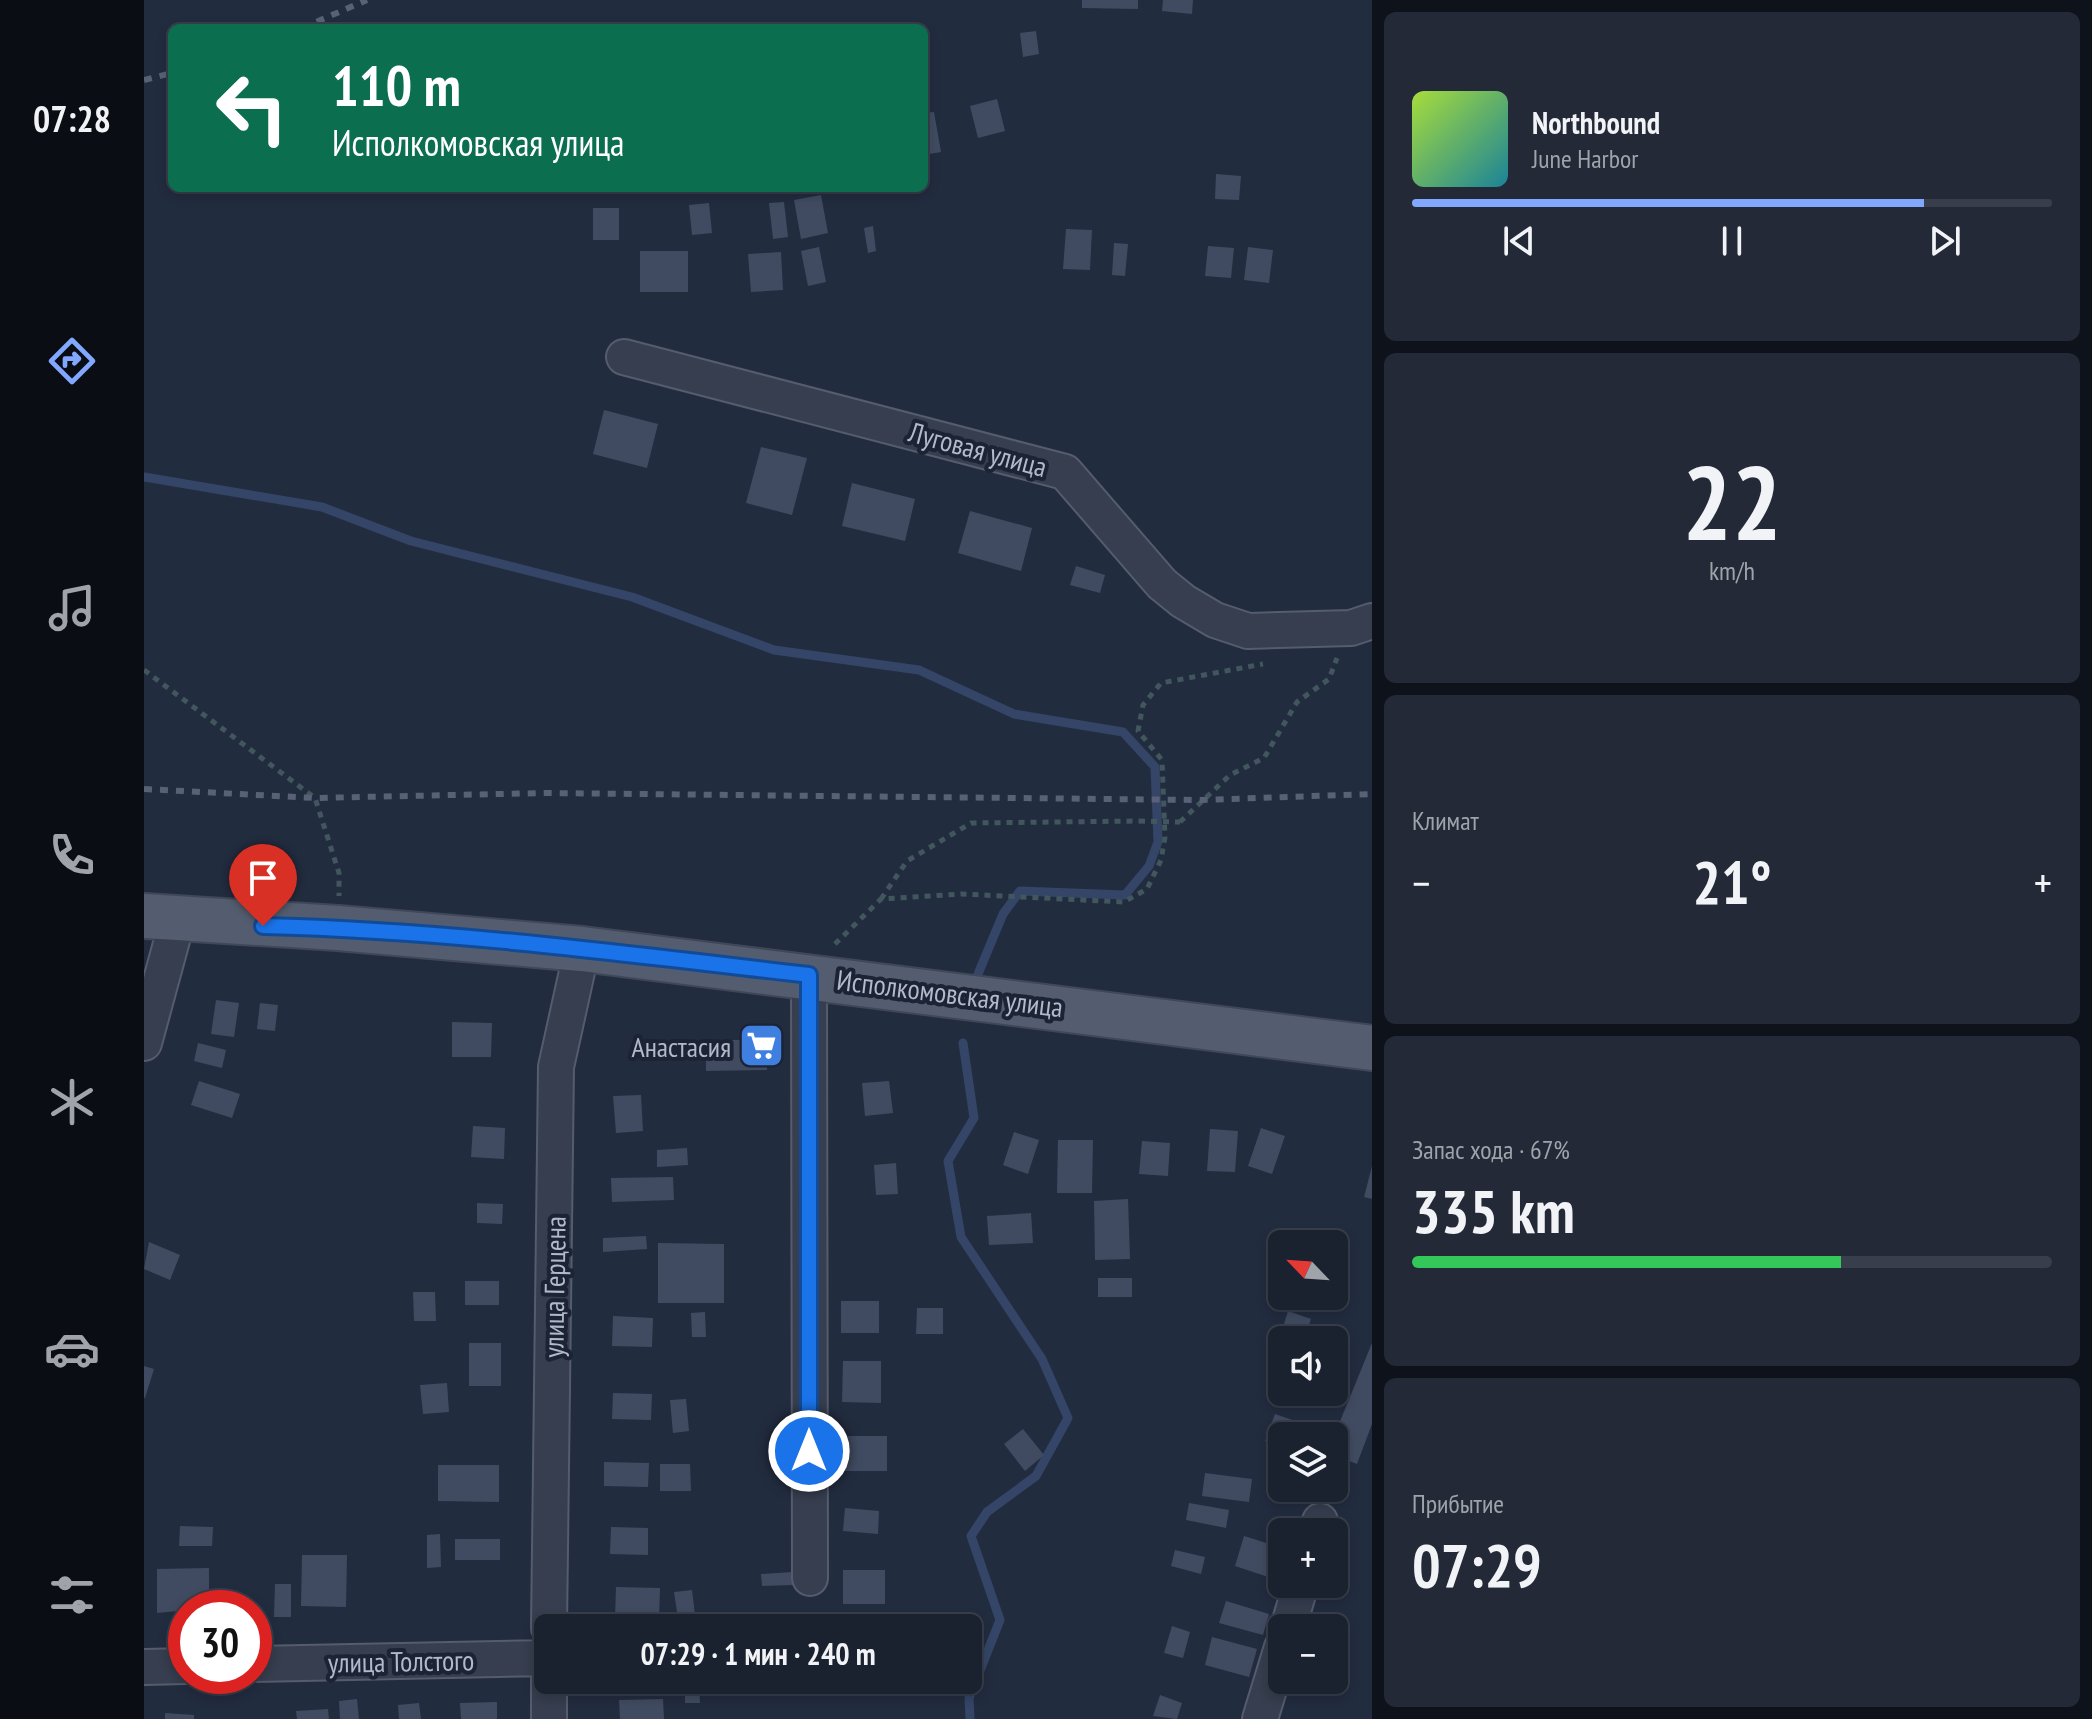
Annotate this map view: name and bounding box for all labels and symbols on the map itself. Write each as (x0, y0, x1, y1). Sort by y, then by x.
street label: Луговая улица (904, 413, 1051, 485)
pin (229, 844, 297, 926)
street label: Исполкомовская улица (835, 961, 1065, 1025)
supermarket icon: Анастасия (738, 1022, 786, 1070)
place label: Анастасия (631, 1028, 731, 1065)
street label: улица Герцена (534, 1216, 574, 1358)
north arrow (1268, 1230, 1348, 1310)
position arrow (767, 1409, 851, 1493)
speed limit sign: 30 (168, 1590, 272, 1694)
street label: улица Толстого (328, 1641, 474, 1681)

